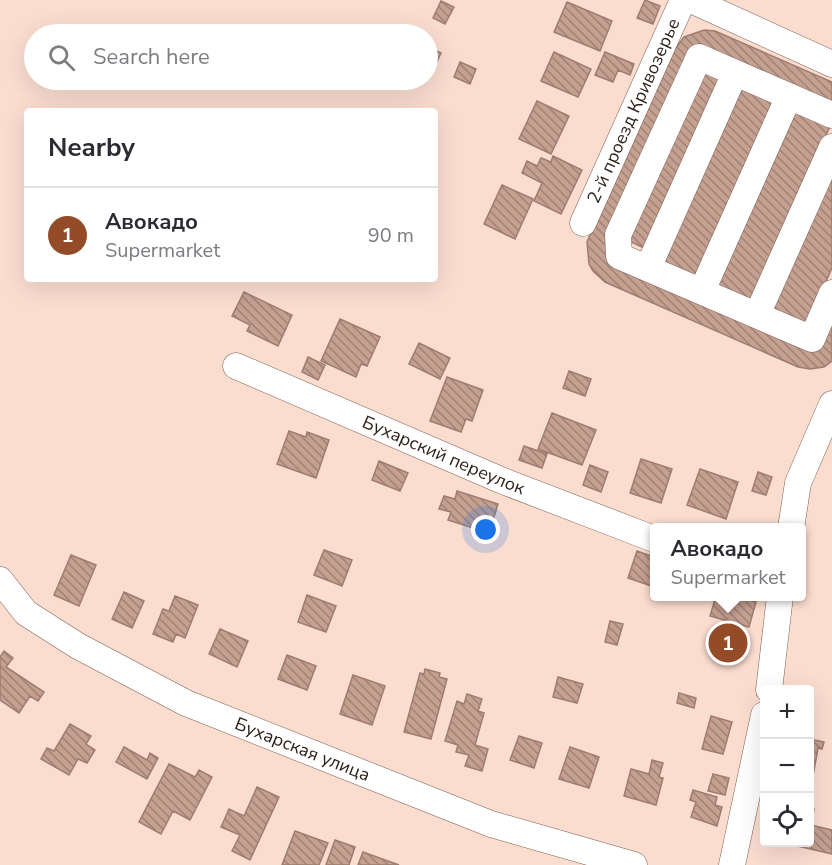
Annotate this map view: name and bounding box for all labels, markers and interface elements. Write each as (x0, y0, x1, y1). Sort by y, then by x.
street label: 2-й проезд Кривозерье (581, 14, 685, 207)
search box (24, 24, 438, 90)
icon: search (45, 41, 78, 74)
text: Search here (93, 42, 210, 72)
text: Nearby (48, 130, 135, 165)
text: Авокадо (105, 207, 198, 237)
text: 1 (62, 222, 74, 249)
text: 90 m (368, 222, 414, 249)
text: Supermarket (105, 237, 220, 264)
street label: Бухарский переулок (359, 410, 529, 500)
your location (471, 515, 500, 544)
popup (650, 523, 806, 601)
text: Авокадо (670, 534, 763, 564)
text: Supermarket (670, 564, 786, 591)
pin: 1 (708, 620, 748, 666)
map controls (760, 685, 814, 847)
button: + (760, 685, 814, 739)
street label: Бухарская улица (231, 712, 374, 787)
button: − (760, 739, 814, 793)
button: locate (760, 793, 814, 847)

